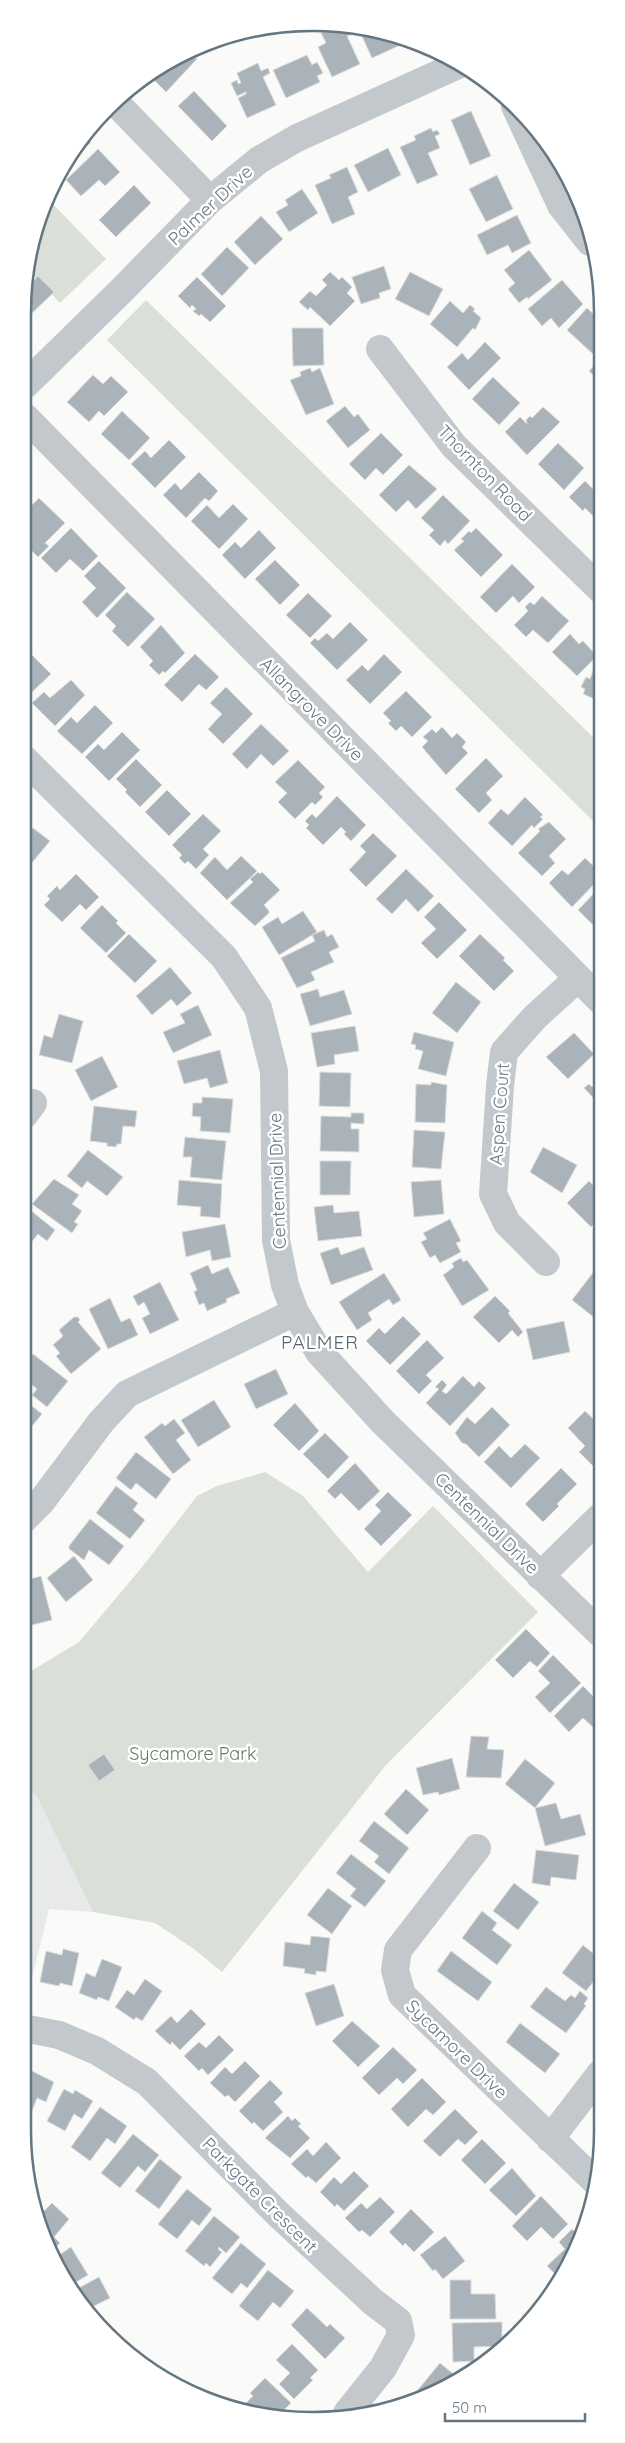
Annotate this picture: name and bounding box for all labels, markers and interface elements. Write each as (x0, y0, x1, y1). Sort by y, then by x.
street label: Palmer Drive (163, 160, 257, 250)
street label: Thornton Road (433, 420, 537, 526)
street label: Allangrove Drive (255, 652, 369, 766)
street label: Aspen Court (484, 1062, 514, 1166)
street label: Centennial Drive (263, 1112, 291, 1250)
district label: PALMER (281, 1330, 359, 1354)
street label: Centennial Drive (430, 1467, 544, 1579)
park label: Sycamore Park (129, 1742, 257, 1765)
street label: Sycamore Drive (401, 1995, 513, 2103)
street label: Parkgate Crescent (197, 2132, 323, 2258)
scale bar (445, 2390, 585, 2422)
text: 50 m (452, 2398, 487, 2417)

